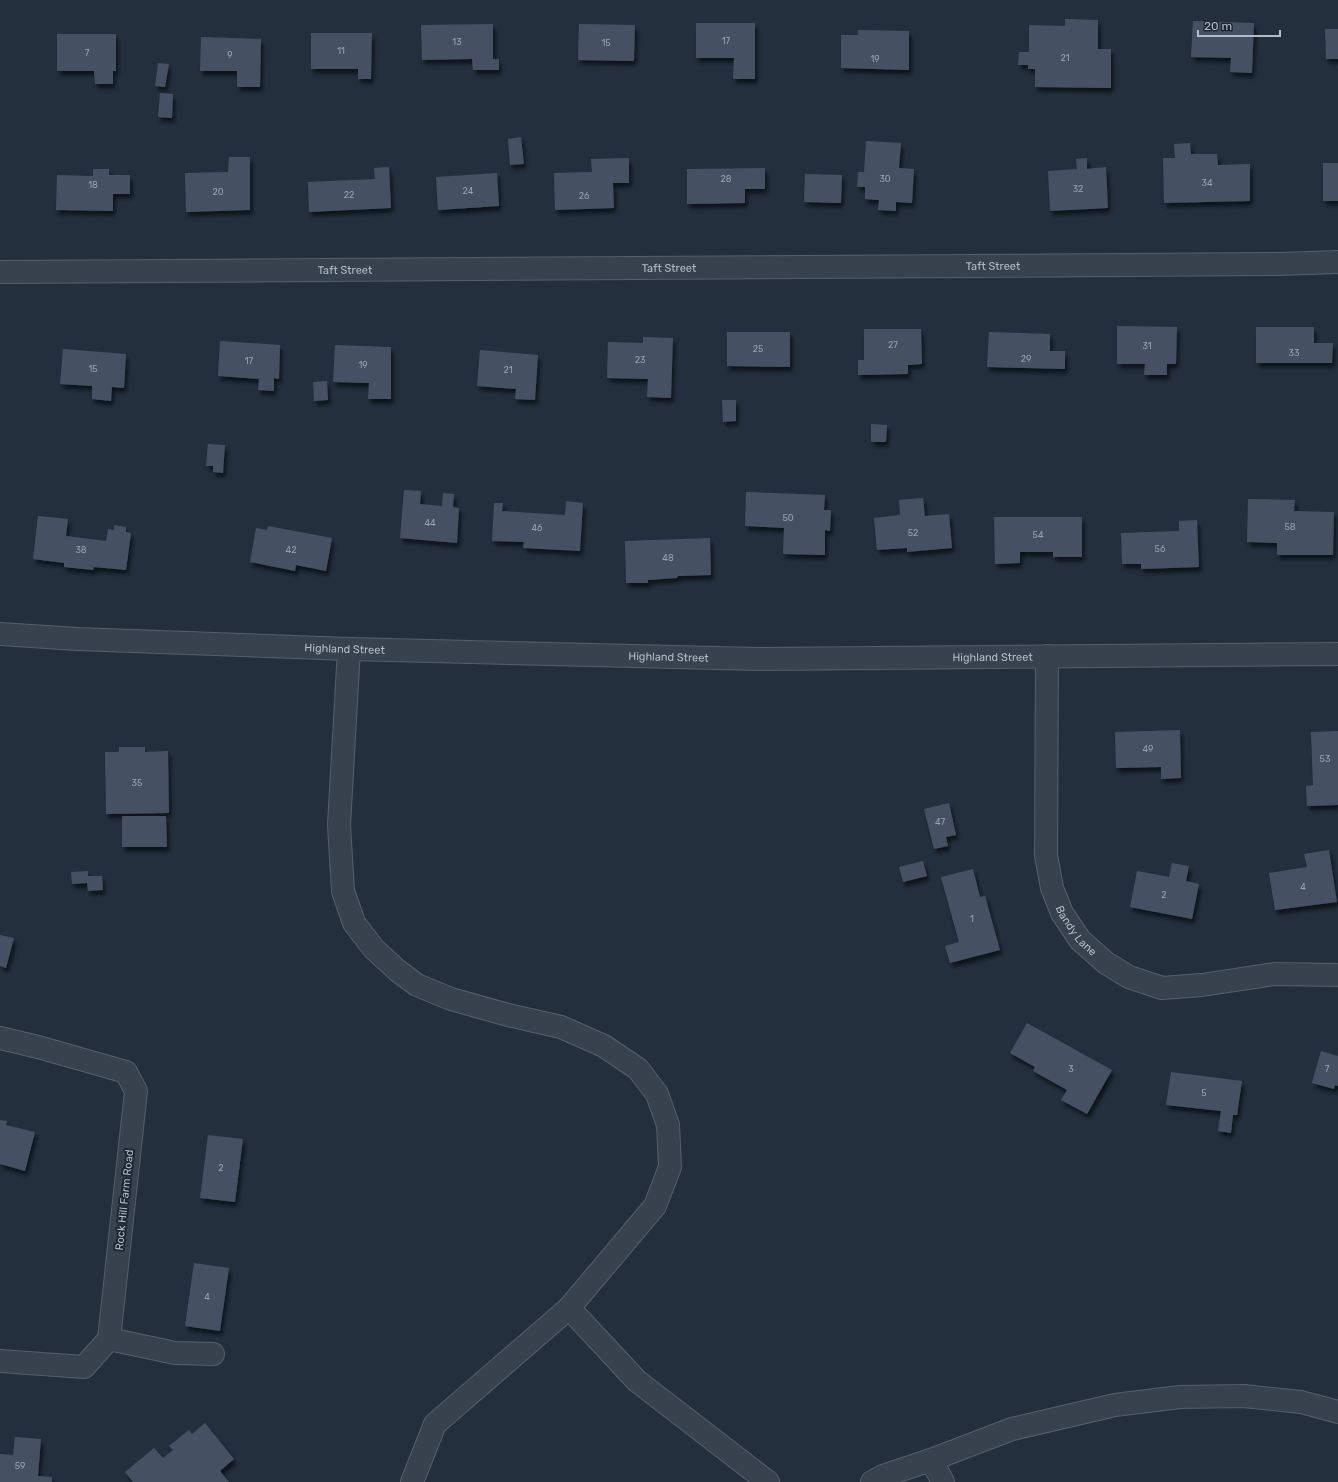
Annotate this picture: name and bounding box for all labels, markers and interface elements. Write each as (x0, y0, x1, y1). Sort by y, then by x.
scale bar (1198, 12, 1280, 38)
text: 20 m (1204, 19, 1232, 33)
house number: 17 (722, 36, 731, 46)
house number: 13 (452, 37, 462, 47)
house number: 15 (601, 38, 611, 48)
house number: 11 (337, 46, 345, 56)
house number: 7 (85, 48, 90, 58)
house number: 9 (227, 50, 233, 60)
house number: 21 (1060, 53, 1070, 63)
house number: 19 (870, 54, 880, 64)
house number: 28 (720, 174, 732, 184)
house number: 30 (879, 174, 891, 184)
house number: 34 (1202, 178, 1213, 188)
house number: 18 (88, 180, 98, 190)
house number: 32 (1073, 184, 1083, 194)
house number: 24 (463, 186, 474, 196)
house number: 20 (213, 187, 224, 197)
house number: 22 (344, 190, 354, 200)
house number: 26 (579, 191, 590, 201)
street label: Taft Street (966, 260, 1021, 273)
street label: Taft Street (642, 262, 697, 275)
street label: Taft Street (318, 264, 373, 277)
house number: 27 (888, 340, 898, 350)
house number: 31 (1142, 341, 1152, 351)
house number: 25 (753, 344, 763, 354)
house number: 33 (1289, 348, 1299, 358)
house number: 29 (1021, 354, 1031, 364)
house number: 23 (635, 355, 645, 365)
house number: 17 (245, 356, 254, 366)
house number: 19 (358, 360, 368, 370)
house number: 15 (88, 364, 98, 374)
house number: 21 (503, 365, 513, 375)
house number: 50 (782, 513, 794, 523)
house number: 44 (424, 518, 436, 528)
house number: 58 (1284, 522, 1296, 532)
house number: 46 (531, 523, 543, 533)
house number: 52 (908, 528, 918, 538)
house number: 54 (1033, 530, 1044, 540)
house number: 56 (1155, 544, 1166, 554)
house number: 38 (75, 545, 87, 555)
house number: 42 (286, 545, 296, 555)
house number: 48 (662, 553, 674, 563)
street label: Highland Street (304, 641, 386, 657)
street label: Highland Street (628, 650, 710, 665)
street label: Highland Street (952, 651, 1033, 664)
house number: 49 (1143, 744, 1153, 754)
house number: 53 (1320, 754, 1330, 764)
house number: 35 (132, 778, 142, 788)
house number: 47 (935, 817, 945, 827)
house number: 4 (1300, 882, 1306, 892)
house number: 2 (1161, 890, 1167, 900)
street label: Bandy Lane (1053, 904, 1099, 959)
house number: 1 (970, 914, 974, 924)
house number: 3 (1068, 1064, 1074, 1074)
house number: 7 (1325, 1064, 1330, 1074)
house number: 5 (1201, 1088, 1207, 1098)
street label: Rock Hill Farm Road (113, 1149, 136, 1251)
house number: 2 (218, 1163, 224, 1173)
house number: 4 (204, 1292, 210, 1302)
house number: 59 (15, 1461, 25, 1471)

